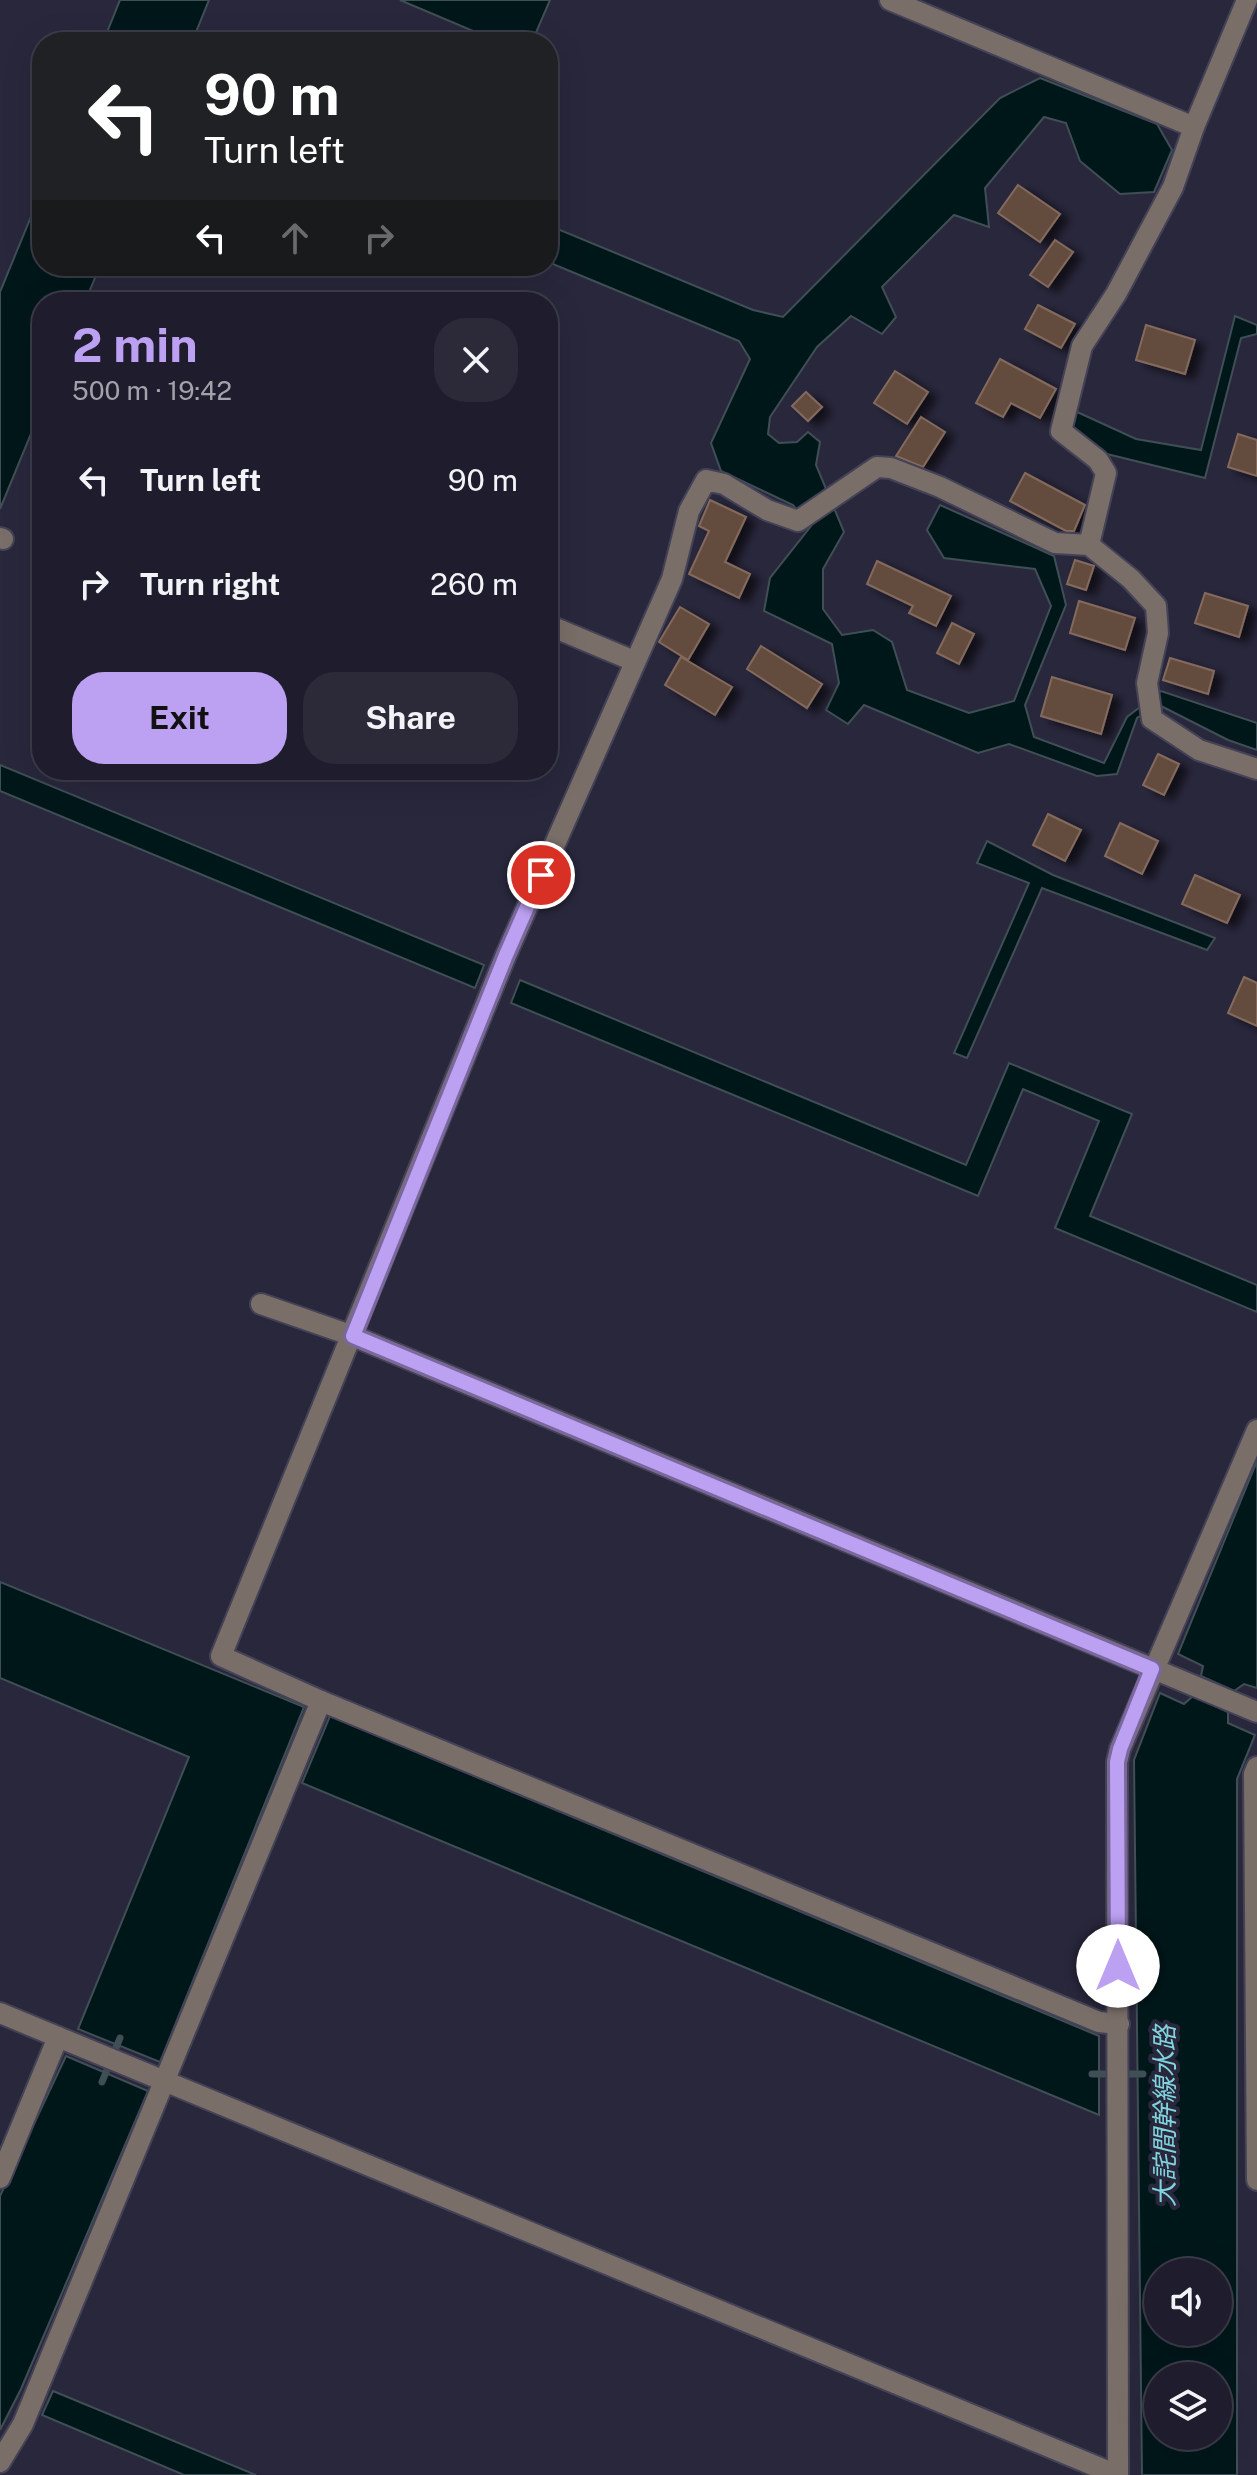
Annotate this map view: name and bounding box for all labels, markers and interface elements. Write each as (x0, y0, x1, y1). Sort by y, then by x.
text: 90 m (204, 62, 340, 128)
icon: left (72, 64, 176, 168)
text: Turn left (204, 129, 345, 171)
icon: left (189, 216, 233, 260)
icon: ahead (273, 216, 317, 260)
icon: right (357, 216, 401, 260)
text: 2 min (72, 316, 198, 373)
button: close (434, 318, 518, 402)
text: 500 m · 19:42 (72, 375, 232, 406)
icon: left (72, 458, 116, 502)
text: Turn left (140, 462, 261, 498)
text: 90 m (448, 462, 518, 498)
icon: right (72, 562, 116, 606)
text: Turn right (140, 566, 280, 602)
text: 260 m (430, 566, 518, 602)
button: Exit (72, 672, 287, 764)
button: Share (303, 672, 518, 764)
pin (507, 841, 575, 909)
icon: arrive (519, 853, 563, 897)
position arrow (1076, 1924, 1160, 2008)
water label: 大詫間幹線水路 (1149, 2023, 1180, 2207)
map controls (1144, 2258, 1232, 2450)
button: sound (1144, 2258, 1232, 2346)
button: layers (1144, 2362, 1232, 2450)

